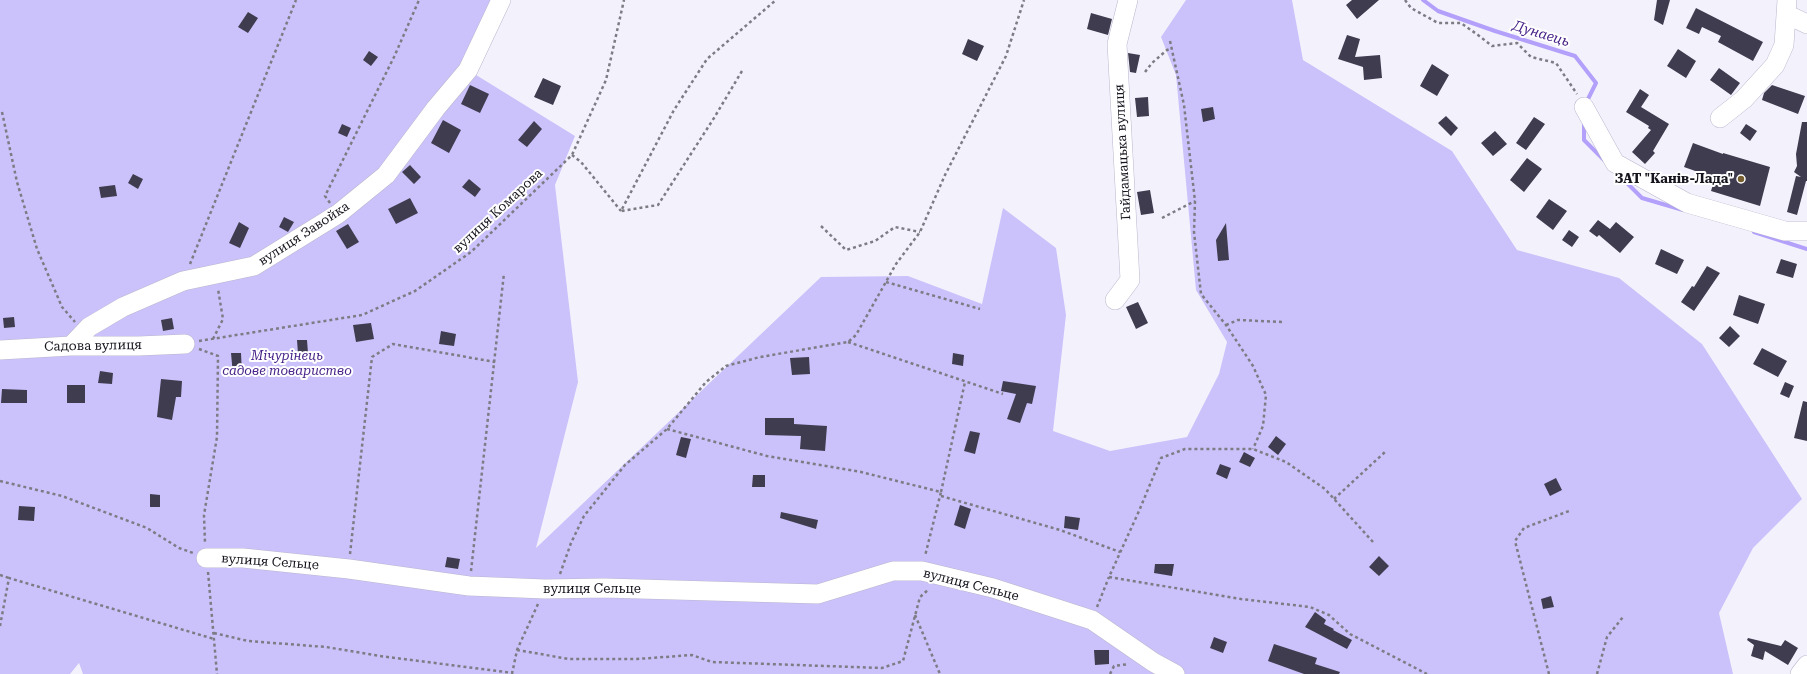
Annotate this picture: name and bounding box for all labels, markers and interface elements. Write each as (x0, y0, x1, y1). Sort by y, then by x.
water label: Дунаець (1510, 17, 1572, 51)
street label: Гайдамацька вулиця (1112, 84, 1134, 220)
street label: вулиця Комарова (450, 166, 546, 256)
place label: ЗАТ "Канів-Лада" (1615, 171, 1733, 187)
marker: ЗАТ "Канів-Лада" (1736, 174, 1746, 184)
street label: вулиця Завойка (256, 199, 352, 269)
street label: Садова вулиця (44, 337, 142, 355)
park label: Мічурінець садове товариство (222, 348, 352, 379)
street label: вулиця Сельце (221, 551, 319, 573)
street label: вулиця Сельце (922, 566, 1020, 604)
street label: вулиця Сельце (543, 581, 641, 597)

